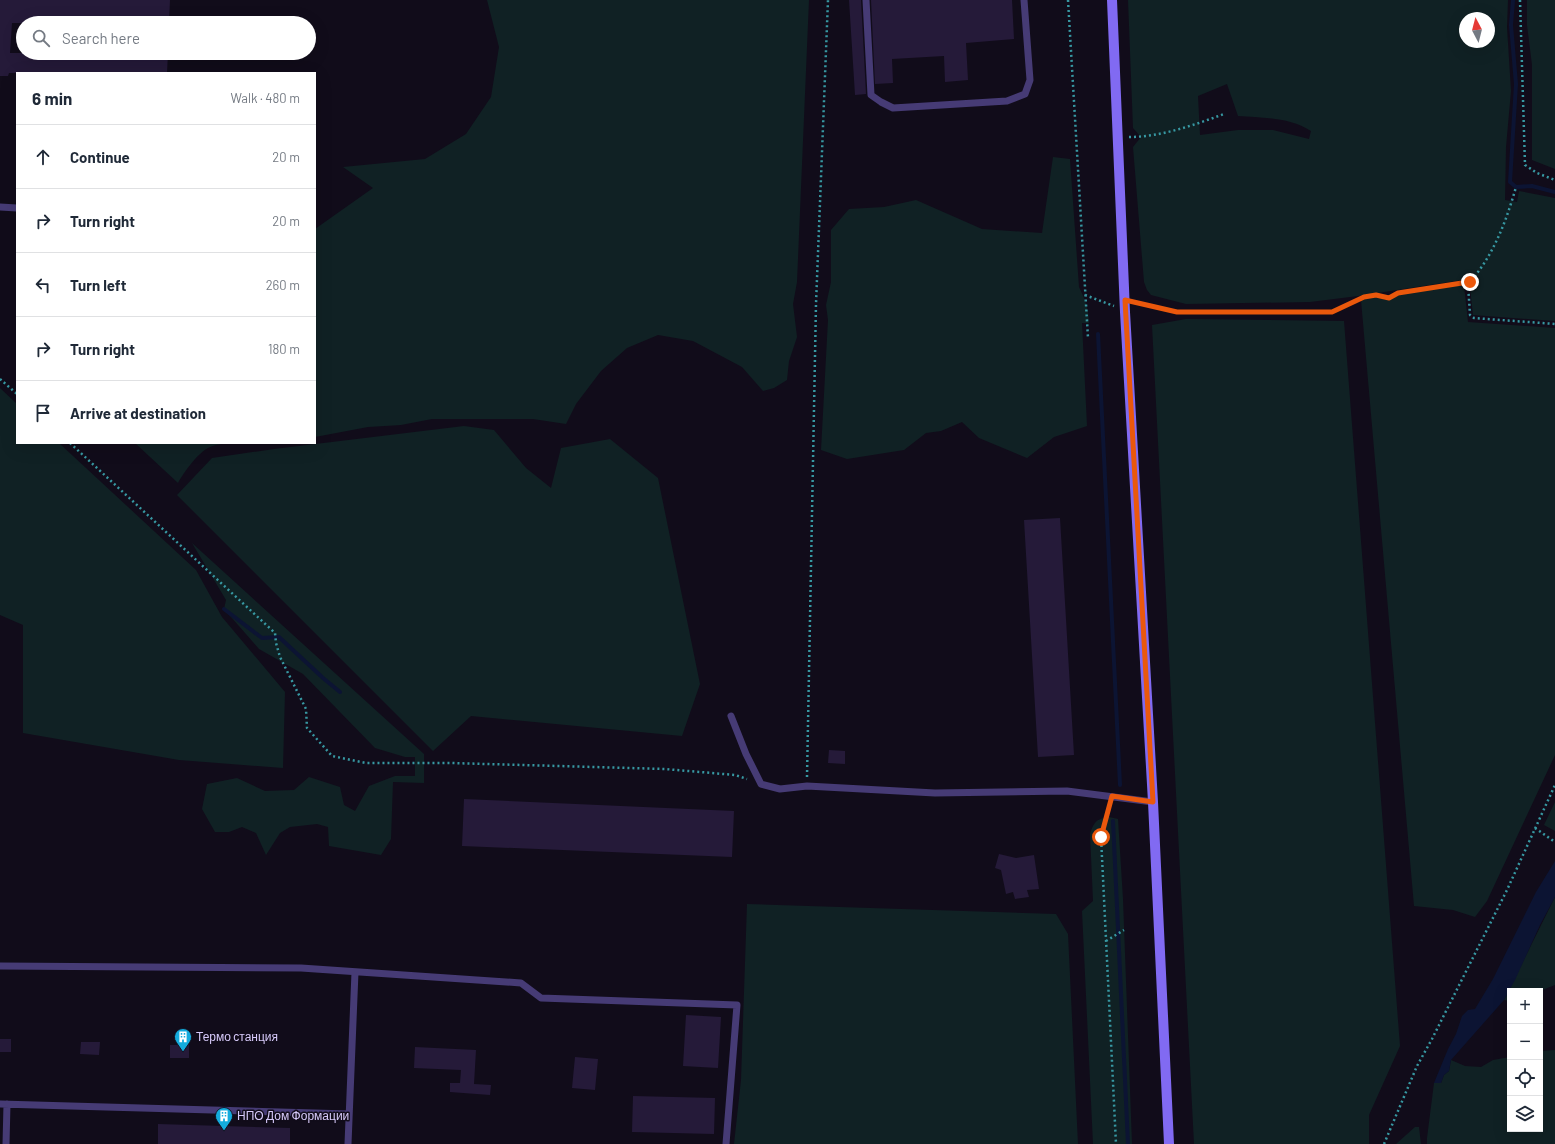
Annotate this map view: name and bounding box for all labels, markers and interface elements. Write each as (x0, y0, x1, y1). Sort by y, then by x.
north arrow (1459, 12, 1495, 48)
search box (16, 16, 316, 60)
icon: search (30, 27, 52, 49)
text: Search here (62, 29, 140, 47)
text: 6 min (32, 88, 72, 108)
text: Walk · 480 m (230, 90, 300, 106)
icon: ahead (32, 146, 54, 168)
text: Continue (70, 148, 130, 166)
text: 20 m (272, 149, 300, 165)
icon: right (32, 210, 54, 232)
text: Turn right (70, 212, 135, 230)
text: 20 m (272, 213, 300, 229)
route end (1461, 273, 1479, 291)
icon: left (32, 274, 54, 296)
text: Turn left (70, 276, 126, 294)
text: 260 m (266, 277, 300, 293)
icon: right (32, 338, 54, 360)
text: Turn right (70, 340, 135, 358)
text: 180 m (268, 341, 300, 357)
icon: arrive (32, 402, 54, 424)
text: Arrive at destination (70, 404, 206, 422)
route start (1092, 828, 1110, 846)
map controls (1507, 988, 1543, 1132)
button: + (1507, 988, 1543, 1024)
button: − (1507, 1024, 1543, 1060)
building icon: Термо станция (173, 1027, 193, 1052)
place label: Термо станция (196, 1029, 278, 1044)
button: locate (1507, 1060, 1543, 1096)
button: layers (1507, 1096, 1543, 1132)
building icon: НПО Дом Формации (214, 1106, 234, 1131)
place label: НПО Дом Формации (237, 1108, 349, 1123)

